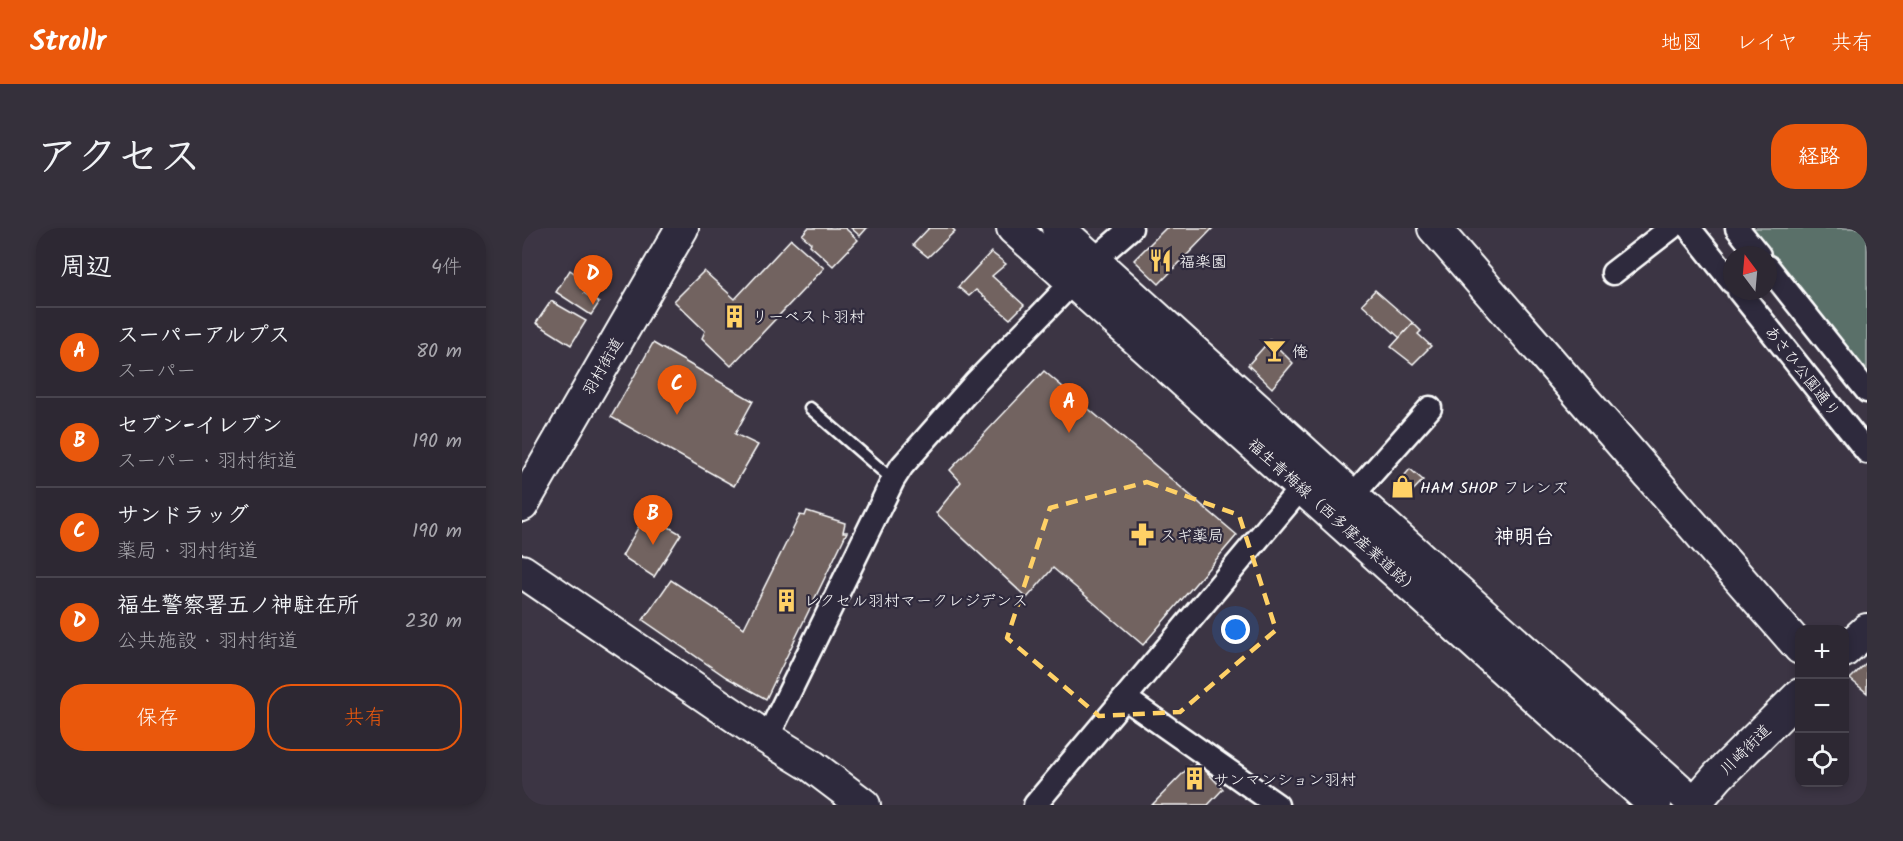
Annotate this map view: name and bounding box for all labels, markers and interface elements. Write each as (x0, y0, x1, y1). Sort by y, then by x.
text: Strollr (30, 20, 106, 65)
text: 地図 (1661, 27, 1703, 60)
text: レイヤ (1736, 27, 1798, 60)
text: 共有 (1831, 27, 1873, 60)
button: 経路 (1771, 124, 1867, 189)
text: アクセス (36, 125, 201, 192)
north arrow (1723, 246, 1777, 300)
text: 周辺 (60, 247, 112, 289)
restaurant icon: 福楽園 (1148, 248, 1174, 274)
place label: 福楽園 (1179, 250, 1227, 275)
text: 4件 (431, 252, 462, 284)
pin: D (574, 256, 612, 305)
building icon: リーベスト羽村 (721, 303, 747, 329)
place label: リーベスト羽村 (752, 305, 865, 330)
text: スーパーアルプス (117, 319, 290, 354)
street label: あさひ公園通り (1758, 320, 1846, 423)
street label: 羽村街道 (576, 333, 630, 401)
text: A (73, 336, 86, 368)
text: 80 m (416, 336, 462, 368)
bar icon: 俺 (1261, 338, 1287, 364)
place label: 俺 (1292, 340, 1308, 365)
text: スーパー (117, 356, 196, 388)
pin: C (658, 366, 696, 415)
pin: A (1050, 384, 1088, 433)
text: セブン-イレブン (117, 409, 283, 444)
text: B (73, 426, 86, 458)
text: 190 m (412, 426, 462, 458)
street label: 福生青梅線（西多摩産業道路） (1241, 433, 1425, 601)
text: スーパー · 羽村街道 (117, 446, 297, 478)
shop icon: HAM SHOP フレンズ (1389, 474, 1415, 500)
place label: HAM SHOP フレンズ (1420, 476, 1568, 501)
pin: B (634, 496, 672, 545)
text: サンドラッグ (117, 499, 249, 534)
text: C (73, 516, 86, 548)
text: 190 m (412, 516, 462, 548)
pharmacy icon: スギ薬局 (1129, 522, 1155, 548)
district label: 神明台 (1494, 522, 1554, 554)
place label: スギ薬局 (1160, 524, 1224, 549)
text: 薬局 · 羽村街道 (117, 536, 258, 568)
building icon: レクセル羽村マークレジデンス (773, 587, 799, 613)
text: 福生警察署五ノ神駐在所 (117, 589, 359, 624)
place label: レクセル羽村マークレジデンス (804, 589, 1028, 614)
text: D (73, 606, 86, 638)
text: 230 m (405, 606, 462, 638)
your location (1221, 615, 1250, 644)
map controls (1795, 625, 1849, 787)
button: + (1795, 625, 1849, 679)
text: 公共施設 · 羽村街道 (117, 626, 298, 658)
button: − (1795, 679, 1849, 733)
button: 保存 (60, 684, 255, 751)
button: 共有 (267, 684, 462, 751)
street label: 川崎街道 (1715, 719, 1778, 782)
button: locate (1795, 733, 1849, 787)
building icon: サンマンション羽村 (1182, 766, 1208, 792)
place label: サンマンション羽村 (1213, 768, 1356, 793)

